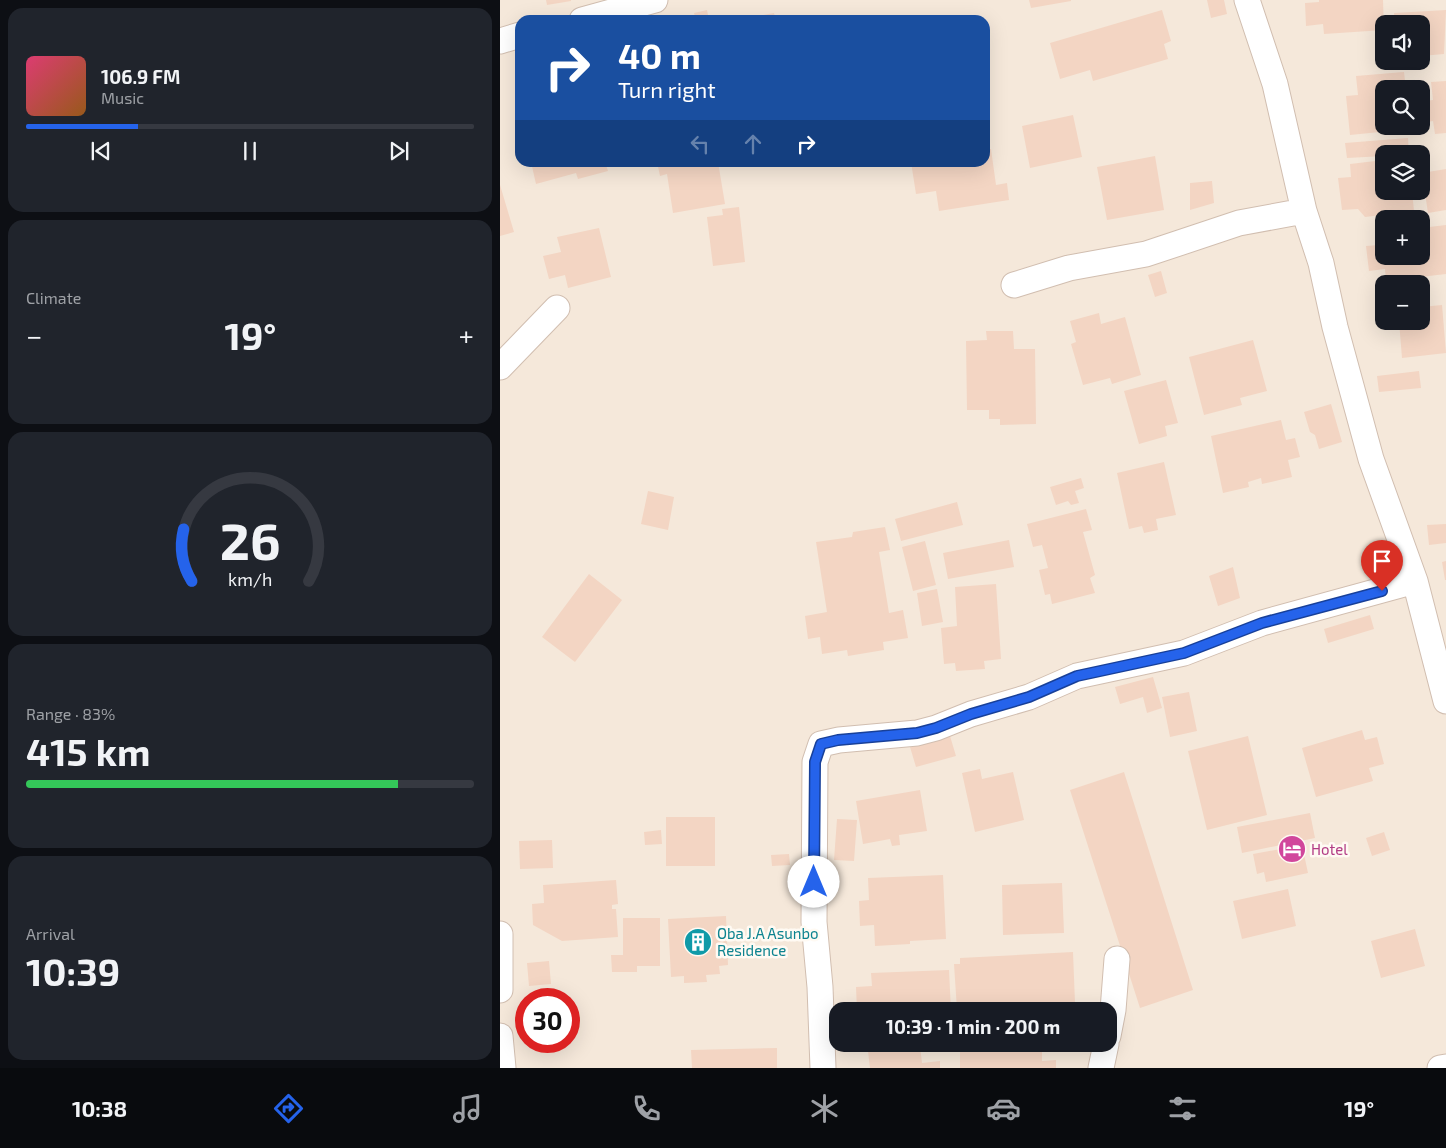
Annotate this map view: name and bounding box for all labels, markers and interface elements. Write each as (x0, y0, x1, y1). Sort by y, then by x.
map controls (1375, 15, 1430, 330)
button: sound (1375, 15, 1430, 70)
text: 40 m (618, 34, 701, 76)
icon: right (535, 35, 600, 100)
text: 106.9 FM (101, 65, 180, 88)
text: Turn right (618, 76, 716, 102)
button: search (1375, 80, 1430, 135)
text: Music (101, 88, 144, 107)
icon: left (686, 130, 714, 158)
icon: ahead (739, 130, 767, 158)
icon: right (792, 130, 820, 158)
icon: previous (87, 137, 115, 165)
icon: pause (236, 137, 264, 165)
icon: next (385, 137, 413, 165)
button: layers (1375, 145, 1430, 200)
button: + (1375, 210, 1430, 265)
button: − (1375, 275, 1430, 330)
text: Climate (26, 288, 81, 307)
text: 19° (225, 312, 276, 358)
text: − (26, 318, 42, 352)
text: + (459, 318, 474, 352)
text: 26 (220, 508, 280, 570)
pin (1361, 540, 1403, 591)
icon: arrive (1368, 547, 1396, 575)
text: km/h (228, 568, 272, 590)
text: Range · 83% (26, 704, 115, 723)
text: 415 km (26, 728, 151, 774)
hotel icon: Hotel (1277, 834, 1307, 864)
place label: Hotel (1311, 840, 1348, 858)
position arrow (787, 855, 839, 907)
text: Arrival (26, 924, 75, 943)
place label: Oba J.A Asunbo Residence (717, 924, 819, 959)
building icon: Oba J.A Asunbo Residence (683, 927, 713, 957)
text: 10:39 (26, 948, 120, 994)
speed limit sign: 30 (515, 988, 580, 1053)
text: 10:39 · 1 min · 200 m (886, 1015, 1060, 1038)
icon: directions (271, 1091, 306, 1126)
icon: music (450, 1091, 485, 1126)
icon: phone (629, 1091, 664, 1126)
icon: climate (807, 1091, 842, 1126)
icon: car (986, 1091, 1021, 1126)
icon: filters (1165, 1091, 1200, 1126)
text: 10:38 (72, 1095, 127, 1121)
text: 19° (1344, 1095, 1374, 1121)

